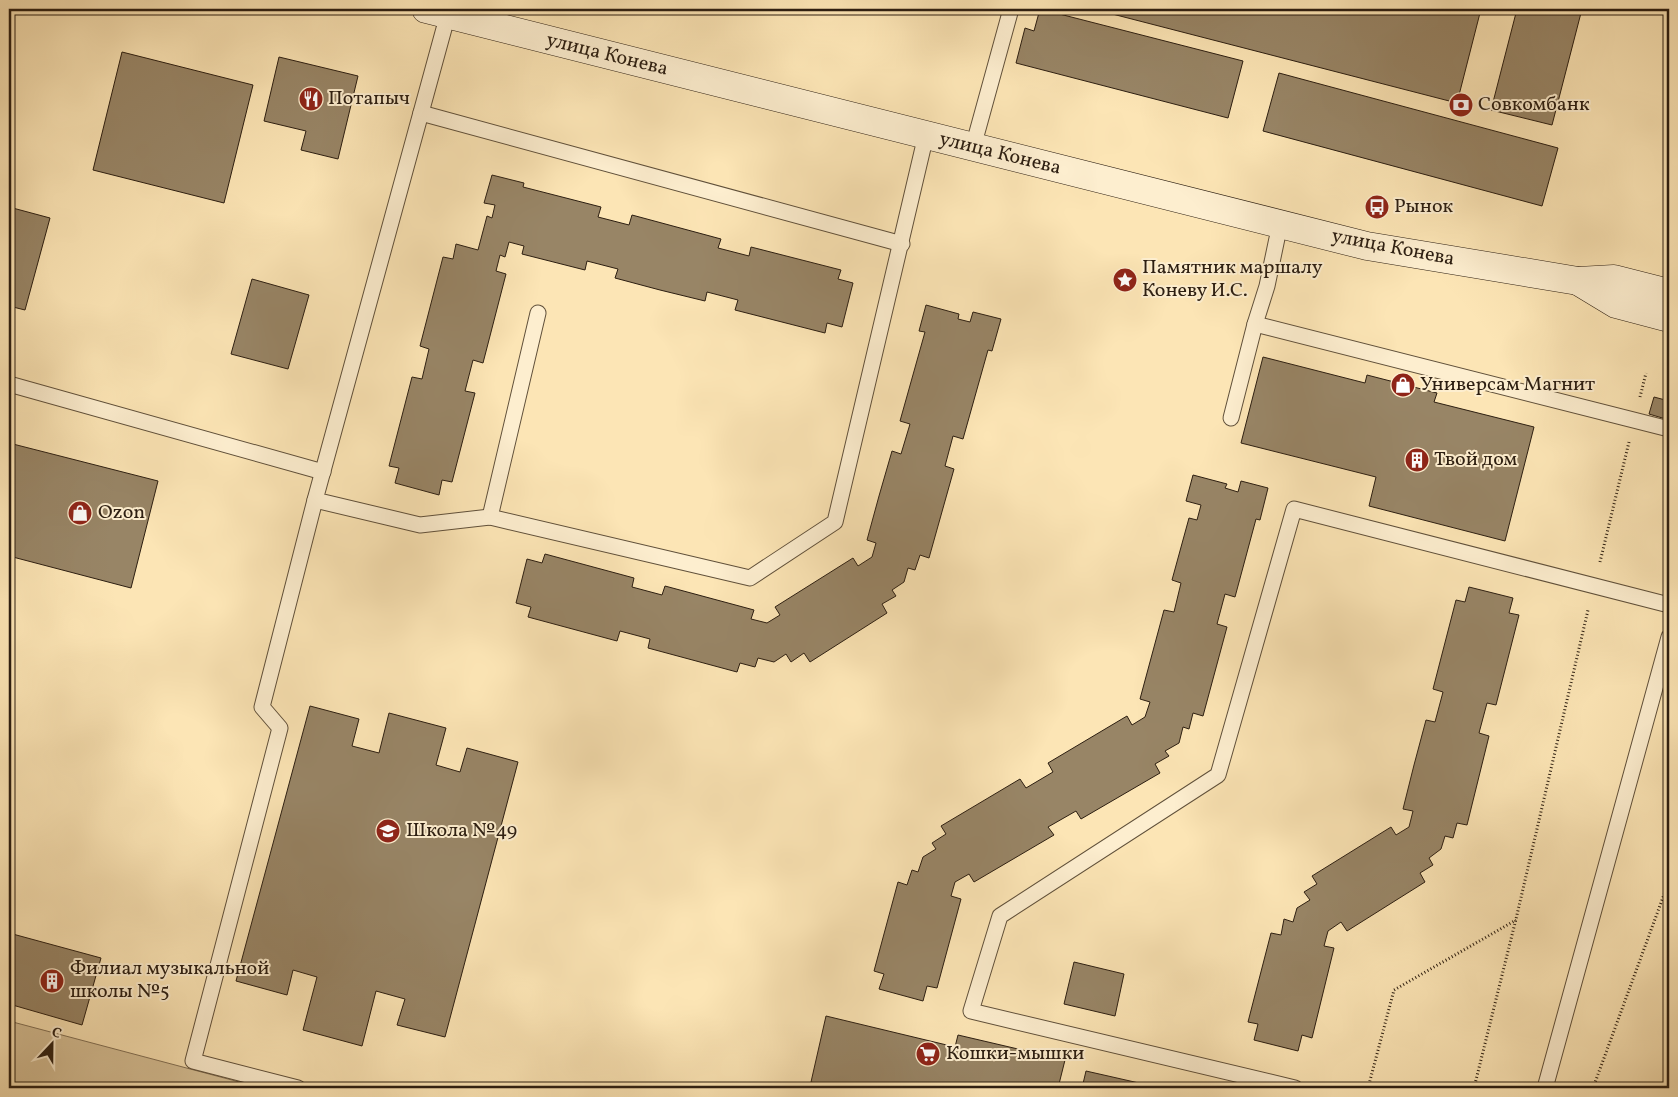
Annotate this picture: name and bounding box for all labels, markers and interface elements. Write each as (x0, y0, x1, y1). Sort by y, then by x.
street label: улица Конева (543, 26, 671, 84)
place label: Потапыч (328, 85, 410, 113)
restaurant icon: Потапыч (298, 86, 324, 112)
place label: Совкомбанк (1478, 91, 1590, 119)
bank icon: Совкомбанк (1448, 92, 1474, 118)
street label: улица Конева (936, 125, 1064, 183)
place label: Рынок (1394, 193, 1454, 221)
bus stop icon: Рынок (1364, 194, 1390, 220)
street label: улица Конева (1329, 222, 1457, 274)
place label: Памятник маршалу Коневу И.С. (1142, 254, 1323, 305)
place icon: Памятник маршалу Коневу И.С. (1112, 267, 1138, 293)
place label: Универсам Магнит (1420, 371, 1595, 399)
shop icon: Универсам Магнит (1390, 372, 1416, 398)
place label: Твой дом (1434, 446, 1518, 474)
building icon: Твой дом (1404, 447, 1430, 473)
place label: Ozon (98, 499, 145, 527)
shop icon: Ozon (67, 500, 93, 526)
place label: Школа №49 (406, 817, 517, 845)
school or university icon: Школа №49 (375, 818, 401, 844)
place label: Филиал музыкальной школы №5 (70, 955, 269, 1006)
building icon: Филиал музыкальной школы №5 (39, 968, 65, 994)
north arrow (28, 1020, 78, 1070)
text: С (49, 1023, 64, 1044)
place label: Кошки-мышки (946, 1040, 1085, 1068)
supermarket icon: Кошки-мышки (915, 1041, 941, 1067)

